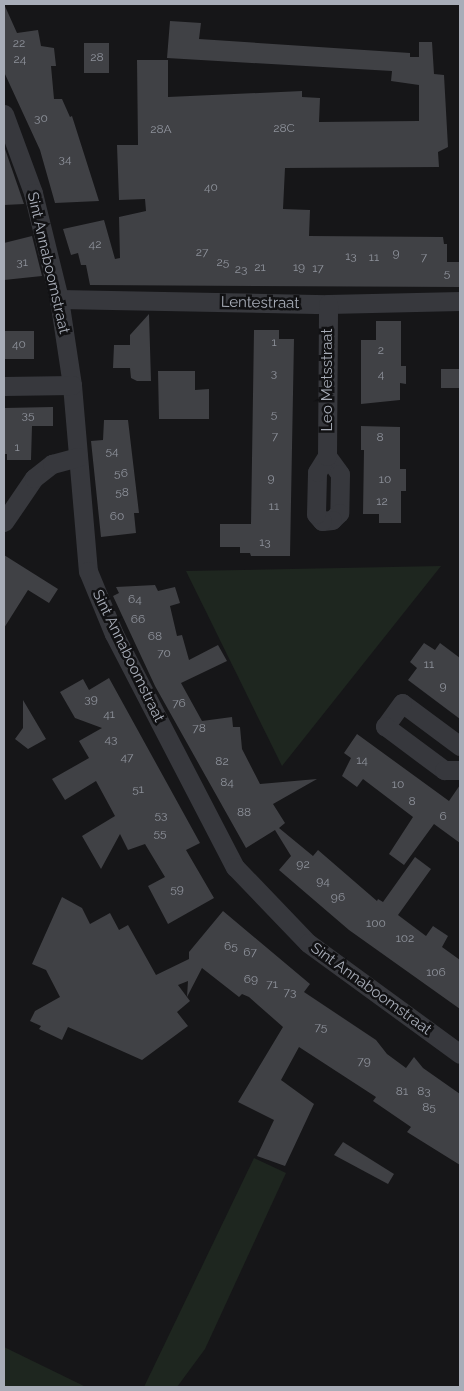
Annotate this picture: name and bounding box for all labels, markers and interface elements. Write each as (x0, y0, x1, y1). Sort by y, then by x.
house number: 22 (13, 37, 25, 51)
house number: 28 (90, 51, 104, 65)
house number: 24 (14, 53, 26, 67)
house number: 30 (34, 112, 48, 126)
house number: 28C (273, 122, 295, 136)
house number: 28A (150, 123, 172, 137)
house number: 34 (59, 153, 71, 167)
house number: 40 (204, 181, 218, 195)
street label: Sint Annaboomstraat (23, 190, 73, 336)
house number: 42 (89, 238, 101, 252)
house number: 27 (196, 246, 208, 260)
house number: 9 (392, 247, 400, 261)
house number: 13 (345, 250, 357, 264)
house number: 11 (369, 251, 379, 265)
house number: 7 (421, 251, 427, 265)
house number: 31 (16, 256, 28, 270)
house number: 25 (217, 256, 229, 270)
house number: 21 (254, 261, 266, 275)
house number: 19 (293, 261, 305, 275)
house number: 17 (312, 262, 324, 276)
house number: 23 (235, 263, 247, 277)
house number: 5 (444, 267, 450, 281)
street label: Lentestraat (221, 293, 299, 313)
street label: Leo Metsstraat (319, 329, 337, 431)
house number: 1 (271, 336, 277, 350)
house number: 40 (12, 338, 26, 352)
house number: 2 (378, 344, 384, 358)
house number: 3 (271, 367, 277, 381)
house number: 4 (378, 368, 384, 382)
house number: 5 (271, 408, 277, 422)
house number: 35 (22, 409, 34, 423)
house number: 7 (272, 430, 278, 444)
house number: 8 (376, 431, 384, 445)
house number: 1 (14, 441, 20, 455)
house number: 54 (105, 445, 119, 459)
house number: 56 (114, 467, 128, 481)
house number: 9 (267, 472, 275, 486)
house number: 10 (379, 473, 391, 487)
house number: 58 (115, 486, 129, 500)
house number: 12 (376, 495, 388, 509)
house number: 11 (269, 500, 279, 514)
house number: 60 (110, 510, 124, 524)
house number: 13 (259, 536, 271, 550)
street label: Sint Annaboomstraat (88, 587, 168, 725)
house number: 64 (128, 593, 142, 607)
house number: 66 (131, 613, 145, 627)
house number: 68 (148, 630, 162, 644)
house number: 70 (157, 647, 171, 661)
house number: 11 (424, 658, 434, 672)
house number: 9 (439, 680, 447, 694)
house number: 39 (84, 693, 98, 707)
house number: 76 (172, 697, 186, 711)
house number: 41 (103, 708, 115, 722)
house number: 78 (192, 722, 206, 736)
house number: 43 (105, 733, 117, 747)
house number: 47 (121, 751, 133, 765)
house number: 14 (356, 754, 368, 768)
house number: 82 (215, 755, 229, 769)
house number: 84 (220, 776, 234, 790)
house number: 10 (392, 778, 404, 792)
house number: 51 (132, 783, 144, 797)
house number: 8 (408, 795, 416, 809)
house number: 88 (237, 806, 251, 820)
house number: 53 (155, 809, 167, 823)
house number: 6 (439, 810, 447, 824)
house number: 55 (153, 827, 167, 841)
house number: 92 (296, 858, 310, 872)
house number: 94 (316, 875, 330, 889)
house number: 59 (170, 883, 184, 897)
house number: 96 (331, 891, 345, 905)
house number: 100 (366, 917, 386, 931)
house number: 102 (396, 932, 414, 946)
street label: Sint Annaboomstraat (307, 939, 435, 1039)
house number: 65 (224, 940, 238, 954)
house number: 67 (243, 946, 257, 960)
house number: 106 (426, 966, 446, 980)
house number: 69 (244, 973, 258, 987)
house number: 71 (266, 978, 278, 992)
house number: 73 (284, 986, 296, 1000)
house number: 75 (315, 1021, 327, 1035)
house number: 79 (357, 1055, 371, 1069)
house number: 81 (396, 1085, 408, 1099)
house number: 83 (417, 1085, 431, 1099)
house number: 85 (422, 1101, 436, 1115)

